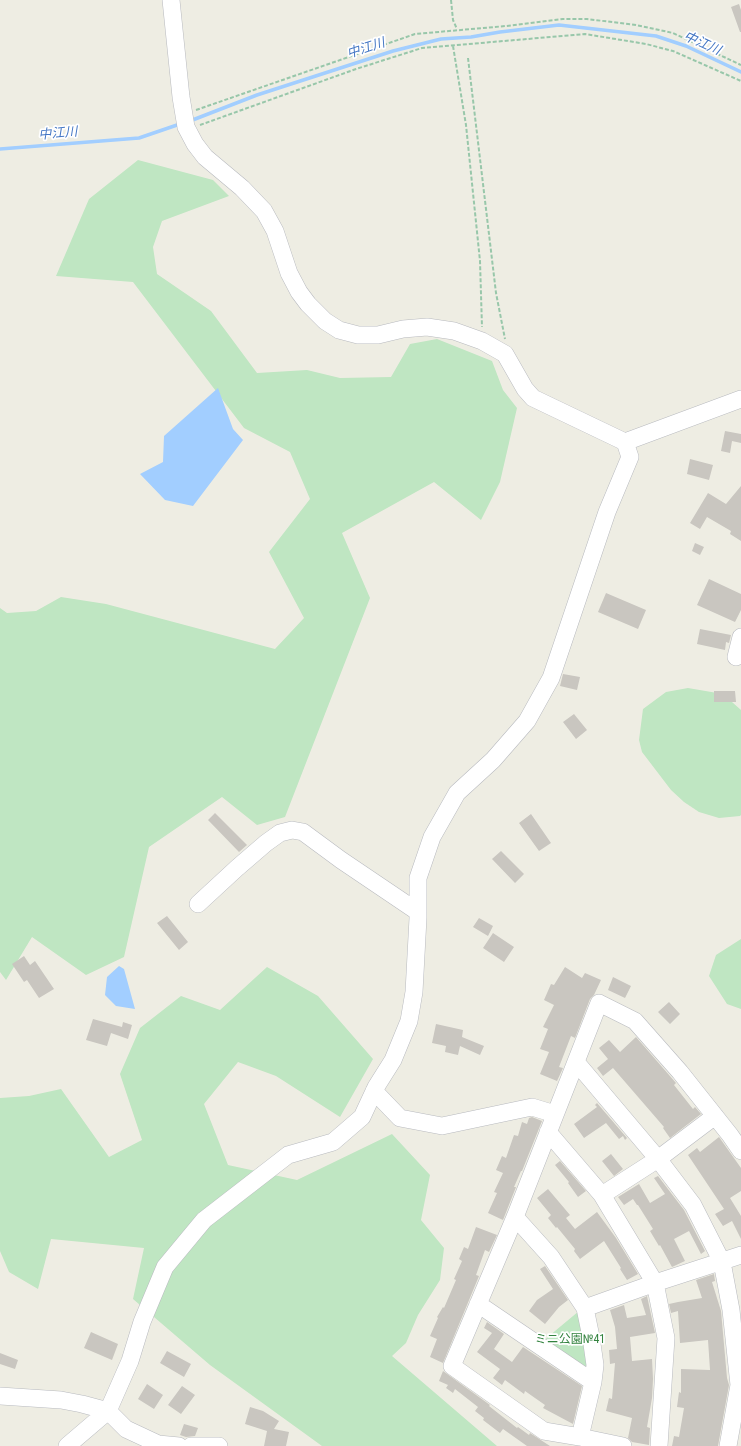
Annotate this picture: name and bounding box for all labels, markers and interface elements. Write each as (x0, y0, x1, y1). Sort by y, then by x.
water label: 中江川 (681, 29, 723, 59)
water label: 中江川 (345, 36, 387, 62)
water label: 中江川 (38, 125, 78, 143)
park label: ミニ公園№41 (535, 1333, 605, 1347)

